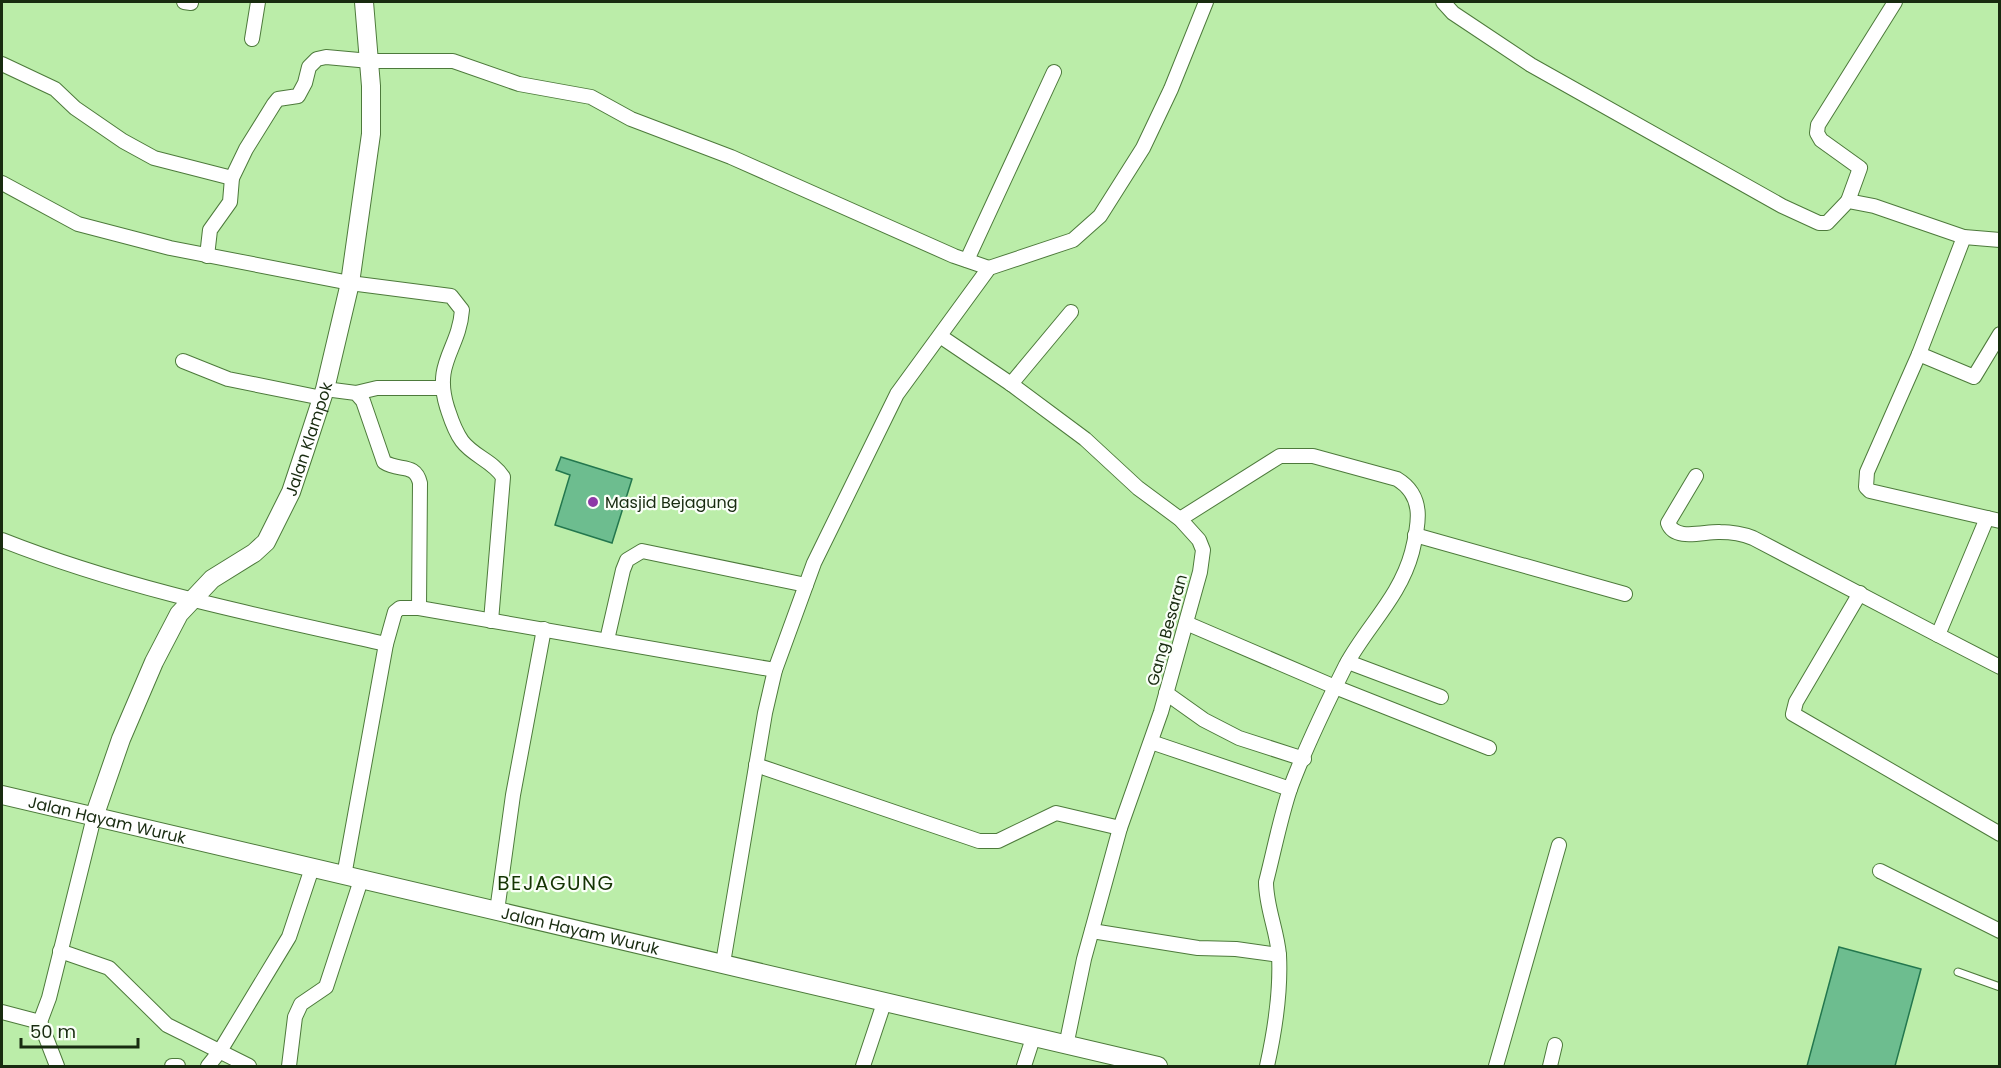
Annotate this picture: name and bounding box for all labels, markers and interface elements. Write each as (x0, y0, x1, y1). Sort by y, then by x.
street label: Jalan Klampok (279, 379, 338, 499)
place label: Masjid Bejagung (605, 491, 738, 514)
marker: Masjid Bejagung (586, 495, 600, 509)
street label: Gang Besaran (1141, 572, 1193, 688)
street label: Jalan Hayam Wuruk (26, 790, 189, 849)
district label: BEJAGUNG (497, 869, 615, 897)
street label: Jalan Hayam Wuruk (499, 901, 662, 960)
scale bar (21, 1011, 138, 1049)
text: 50 m (30, 1019, 76, 1044)

